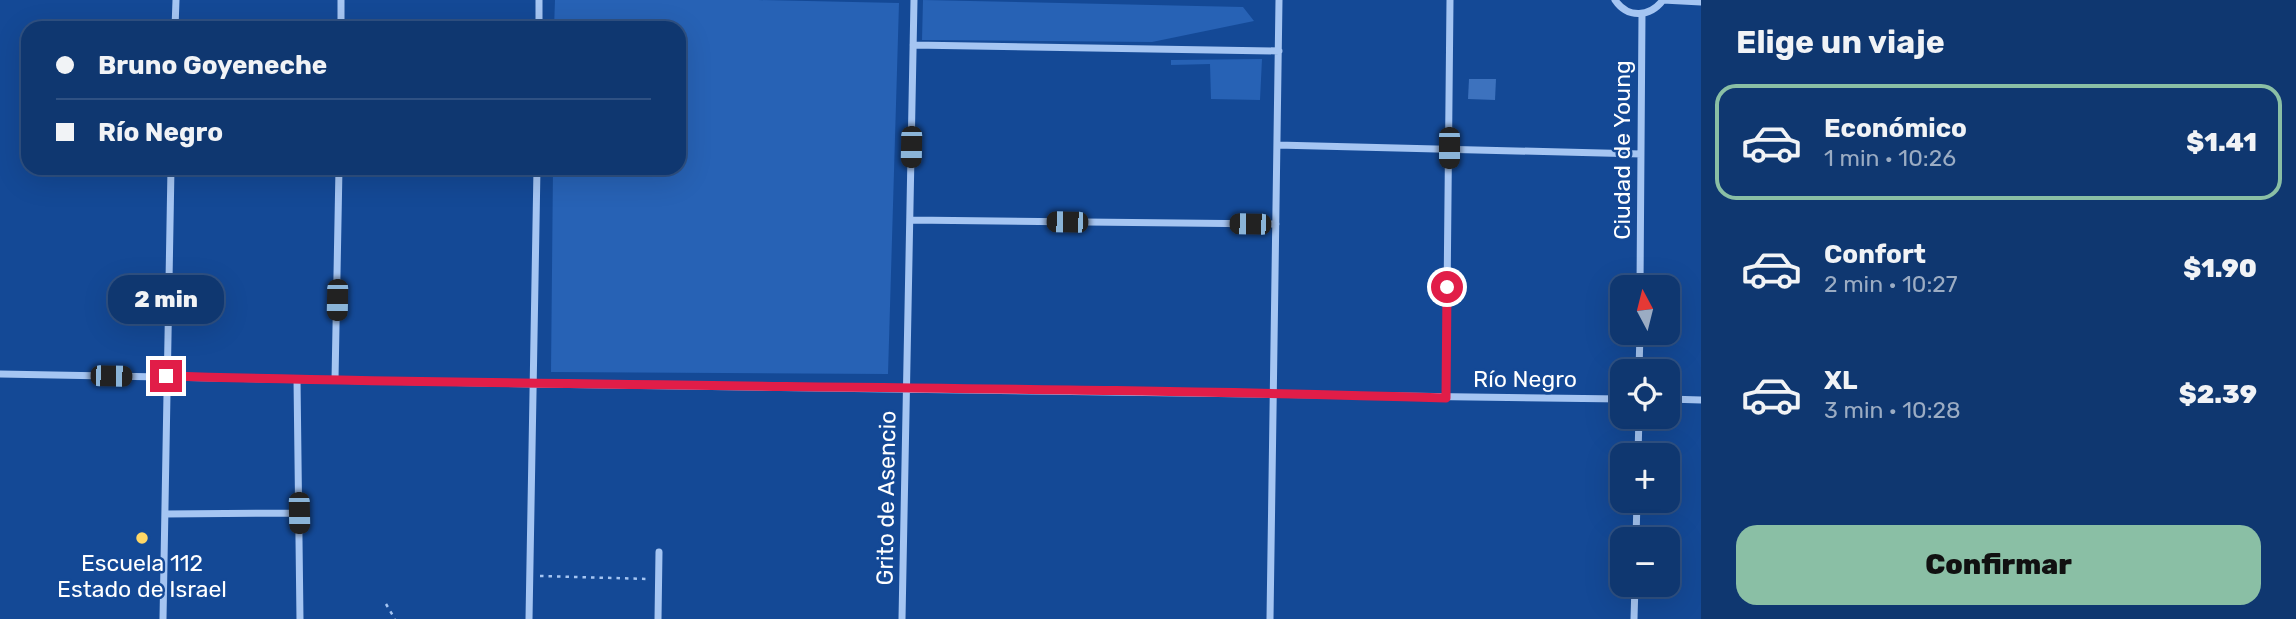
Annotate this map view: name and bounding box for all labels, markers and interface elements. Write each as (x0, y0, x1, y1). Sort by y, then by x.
text: Elige un viaje (1736, 23, 1945, 61)
text: Bruno Goyeneche (98, 50, 327, 81)
street label: Ciudad de Young (1608, 60, 1636, 240)
icon: car (1740, 111, 1803, 174)
text: Económico (1824, 113, 1967, 144)
text: Río Negro (98, 117, 223, 148)
car (901, 126, 922, 168)
car (1439, 127, 1460, 169)
text: $1.41 (2186, 127, 2257, 158)
text: 1 min · 10:26 (1824, 144, 1956, 172)
car (1046, 211, 1089, 233)
car (1229, 213, 1272, 235)
icon: car (1740, 237, 1803, 300)
text: Confort (1824, 239, 1926, 270)
text: $1.90 (2183, 253, 2257, 284)
text: 2 min · 10:27 (1824, 270, 1958, 298)
route start (1431, 271, 1463, 303)
callout: 2 min (108, 274, 224, 324)
north arrow (1610, 275, 1680, 345)
map controls (1610, 275, 1680, 597)
car (327, 279, 348, 321)
text: 2 min (134, 285, 198, 313)
button: locate (1610, 359, 1680, 429)
route end (150, 360, 182, 392)
icon: car (1740, 363, 1803, 426)
car (90, 365, 133, 387)
street label: Río Negro (1473, 365, 1577, 393)
text: XL (1824, 365, 1857, 396)
text: $2.39 (2179, 379, 2257, 410)
text: 3 min · 10:28 (1824, 396, 1961, 424)
street label: Grito de Asencio (870, 410, 902, 586)
button: + (1610, 443, 1680, 513)
car (289, 492, 310, 534)
button: Confirmar (1736, 525, 2261, 605)
button: − (1610, 527, 1680, 597)
marker: Escuela 112 Estado de Israel (134, 530, 150, 546)
place label: Escuela 112 Estado de Israel (57, 549, 227, 603)

